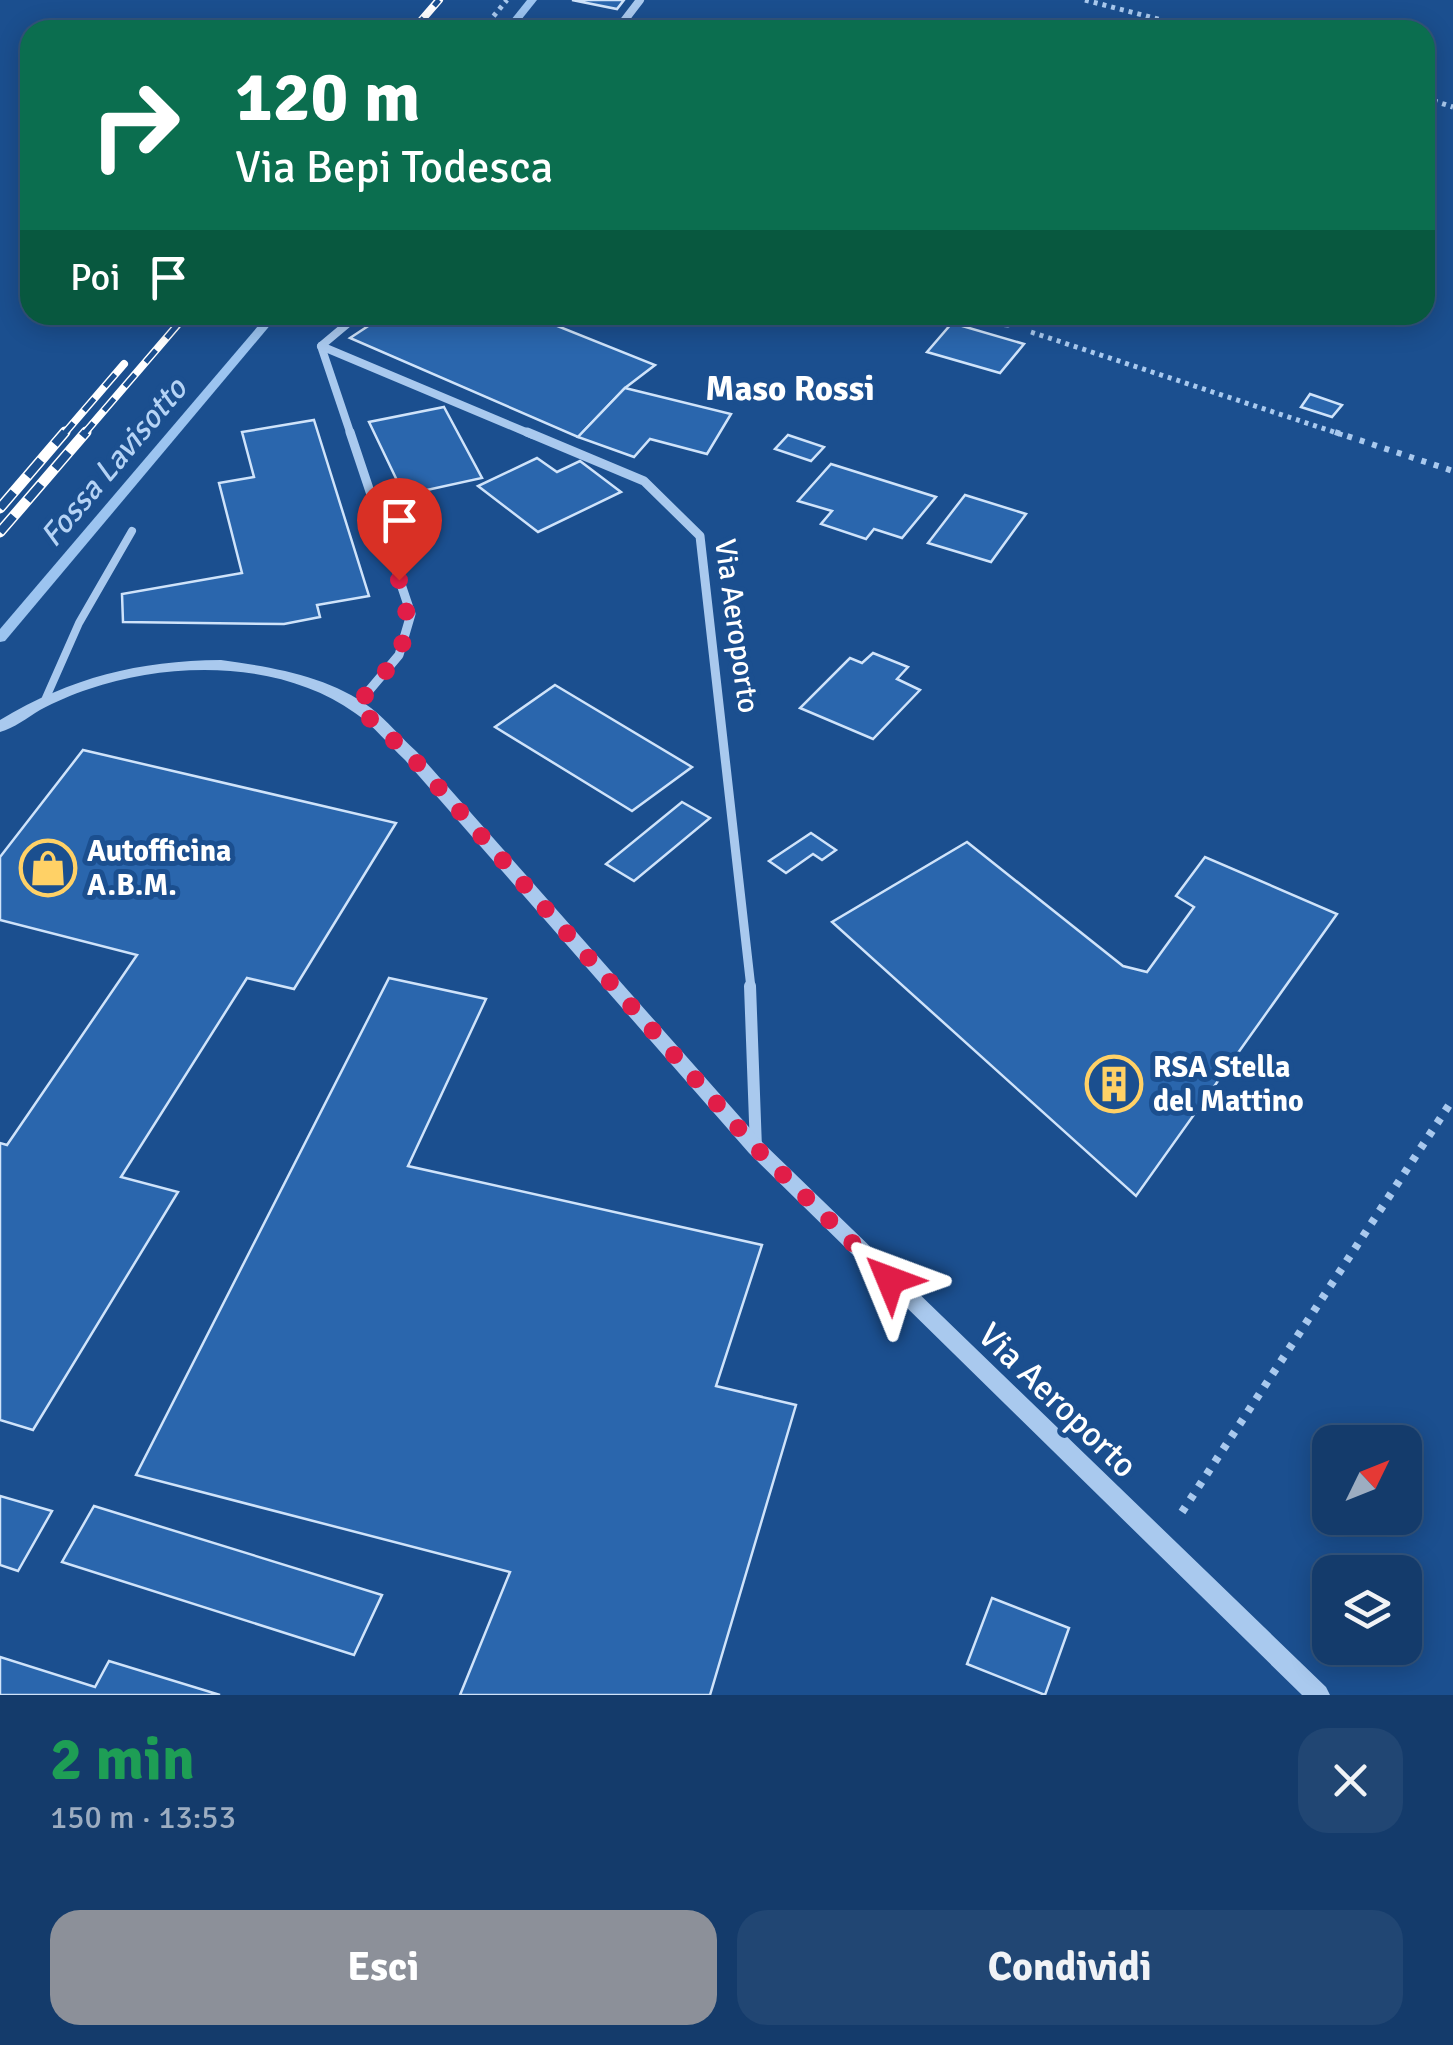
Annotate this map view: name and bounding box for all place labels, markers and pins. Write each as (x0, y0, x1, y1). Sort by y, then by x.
pin (357, 478, 442, 581)
place label: Autofficina A.B.M. (87, 833, 231, 904)
shop icon: Autofficina A.B.M. (18, 838, 78, 898)
place label: RSA Stella del Mattino (1153, 1049, 1304, 1120)
building icon: RSA Stella del Mattino (1084, 1054, 1144, 1114)

